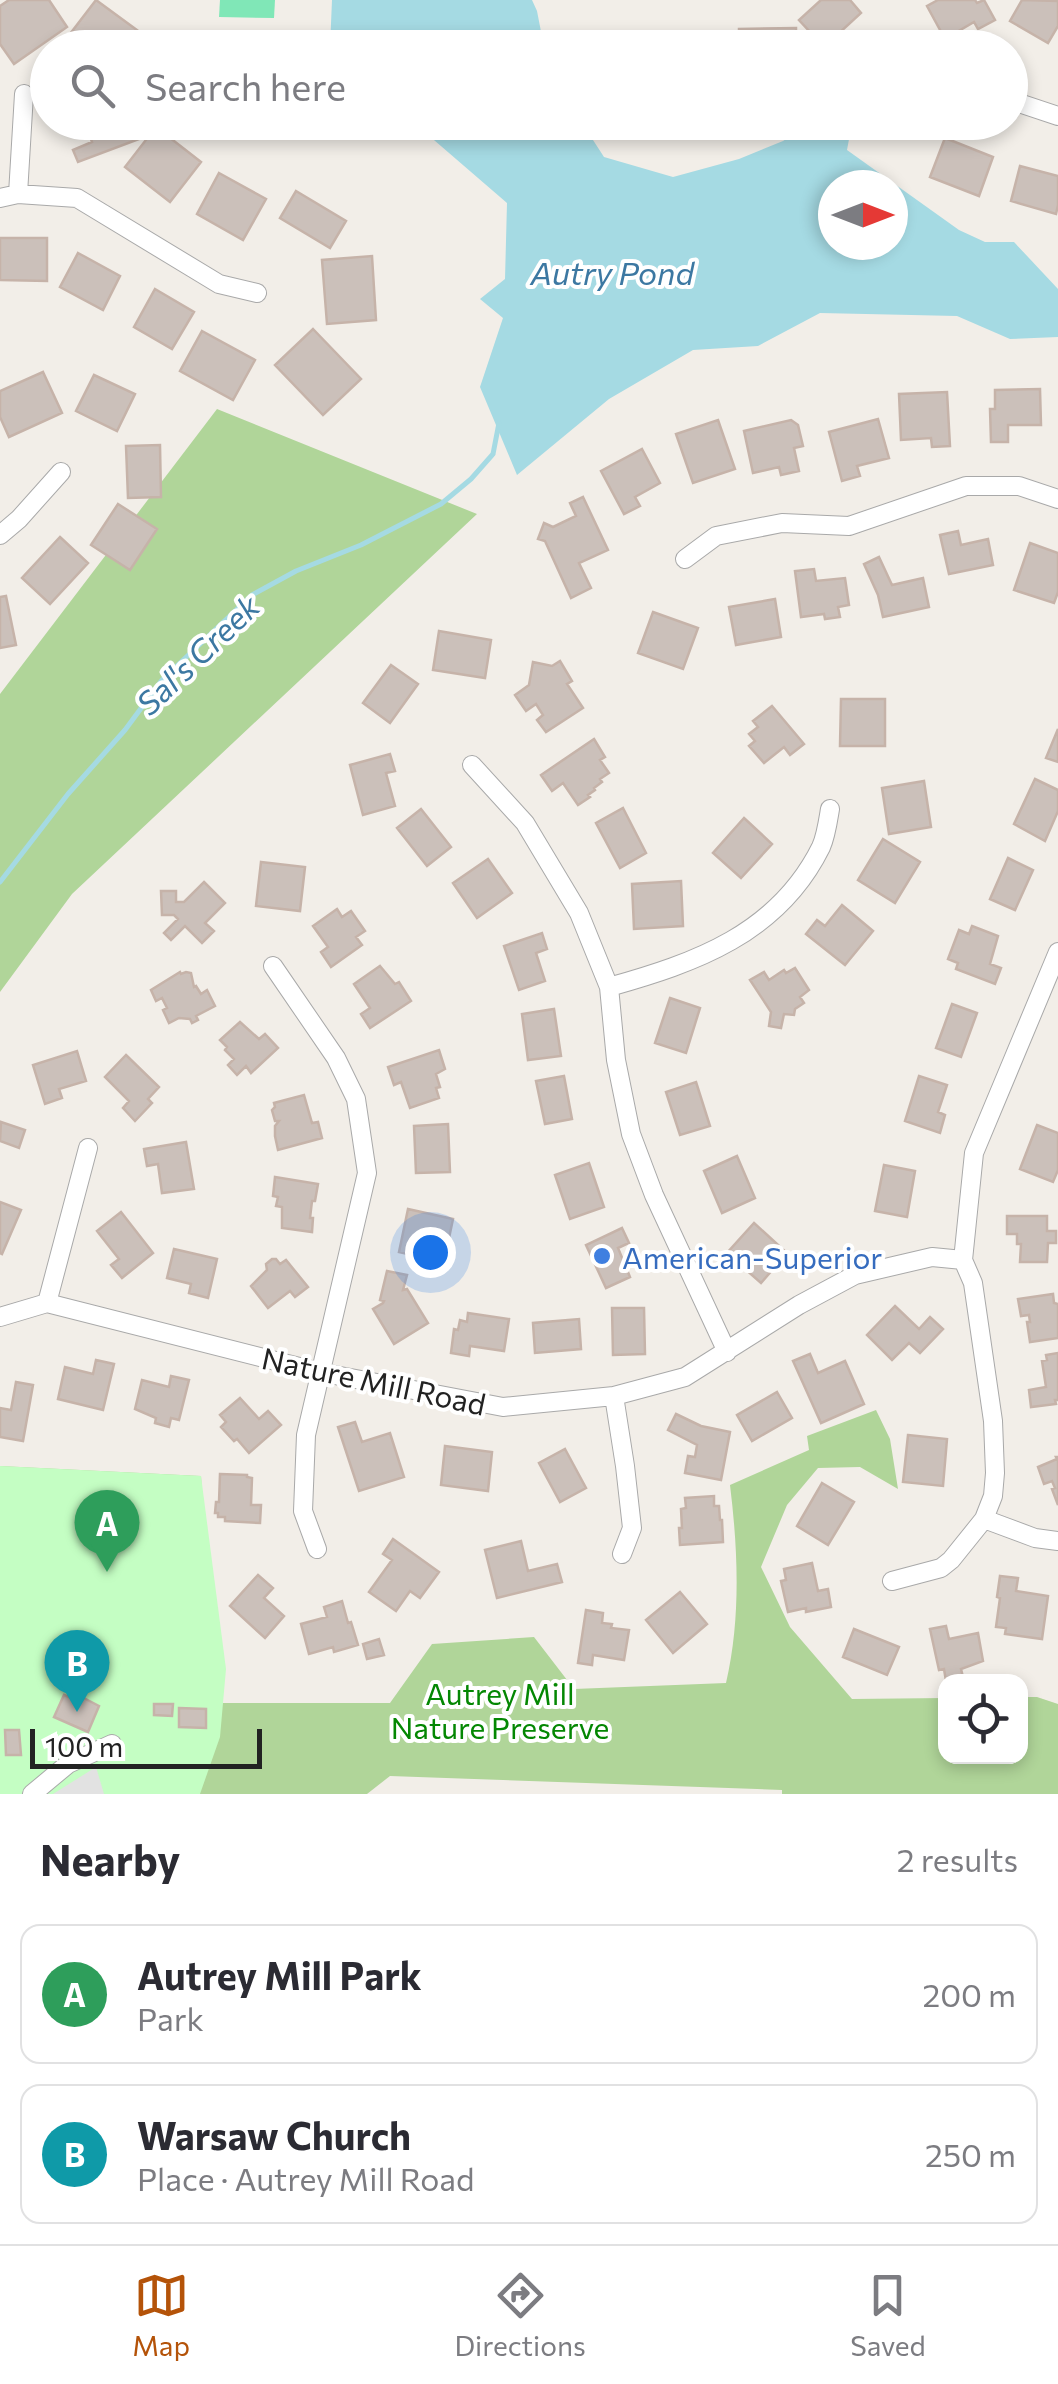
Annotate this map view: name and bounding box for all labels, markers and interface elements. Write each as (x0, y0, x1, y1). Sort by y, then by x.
search box (30, 30, 1028, 140)
icon: search (65, 58, 120, 113)
text: Search here (145, 62, 346, 109)
north arrow (818, 170, 908, 260)
water label: Autry Pond (529, 252, 695, 292)
water label: Sal's Creek (127, 585, 267, 723)
your location (405, 1227, 456, 1278)
place label: American-Superior (622, 1238, 882, 1275)
marker: American-Superior (591, 1245, 613, 1267)
street label: Nature Mill Road (259, 1338, 489, 1422)
pin: A (74, 1490, 140, 1572)
pin: B (44, 1630, 110, 1712)
park label: Autrey Mill Nature Preserve (391, 1674, 609, 1745)
map controls (938, 1674, 1028, 1764)
button: locate (938, 1674, 1028, 1764)
scale bar (30, 1724, 262, 1768)
text: 100 m (45, 1729, 123, 1763)
text: Nearby (40, 1833, 180, 1885)
text: 2 results (897, 1839, 1018, 1879)
text: Autrey Mill Park (137, 1951, 422, 1998)
text: A (63, 1974, 86, 2014)
text: 200 m (923, 1974, 1016, 2014)
text: Park (137, 1998, 204, 2038)
text: Warsaw Church (137, 2111, 411, 2158)
text: B (64, 2134, 85, 2174)
text: 250 m (925, 2134, 1016, 2174)
text: Place · Autrey Mill Road (137, 2158, 475, 2198)
tab: Map (132, 2268, 190, 2362)
tab: Directions (454, 2268, 586, 2362)
tab: Saved (850, 2268, 926, 2362)

